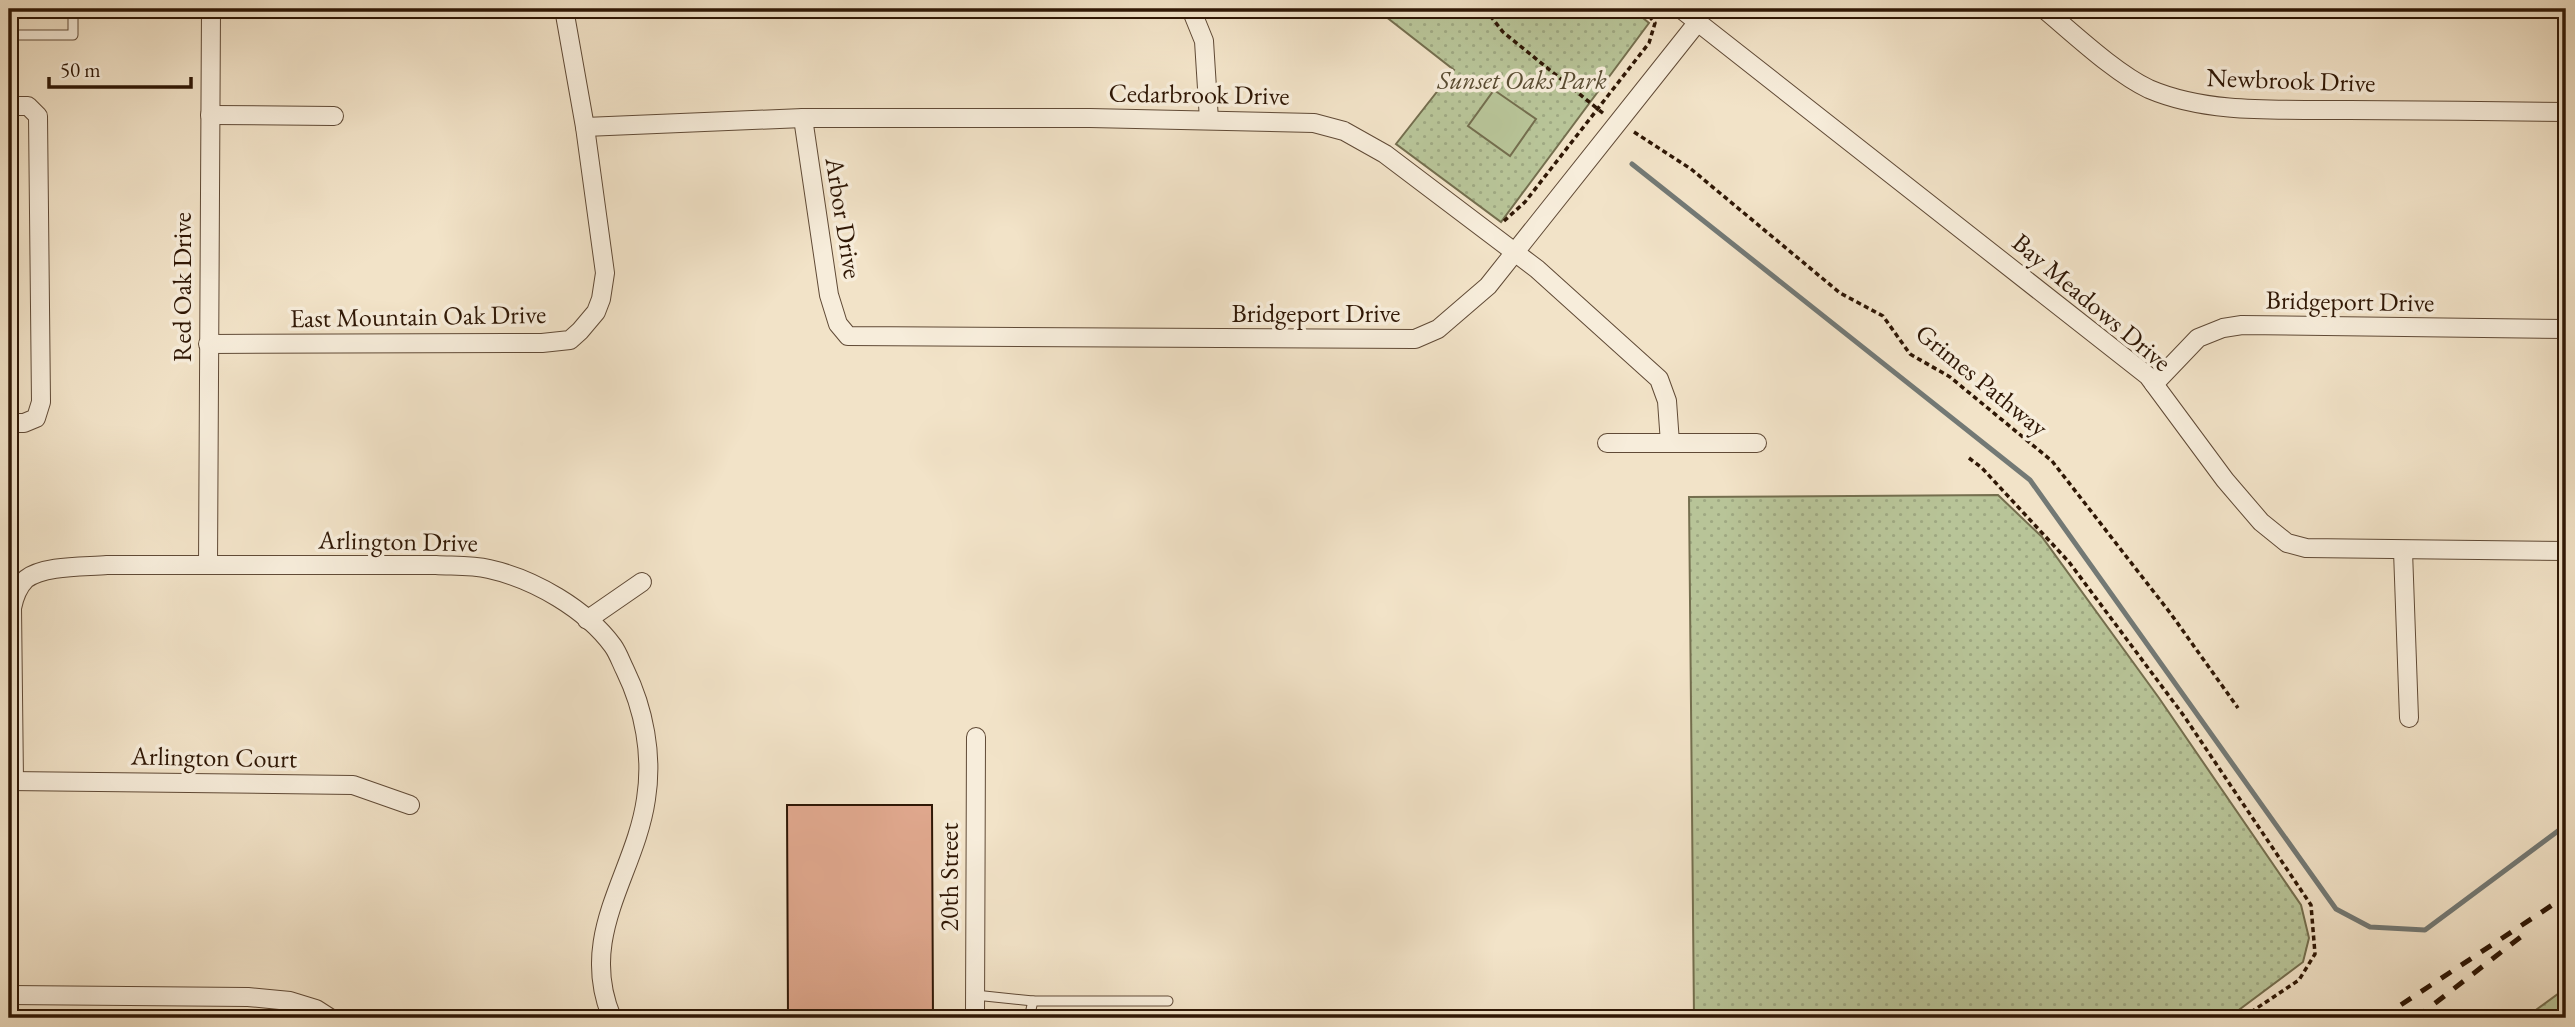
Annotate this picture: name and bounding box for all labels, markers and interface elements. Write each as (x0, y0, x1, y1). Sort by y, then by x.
scale bar (49, 46, 191, 90)
text: 50 m (60, 56, 101, 83)
street label: Newbrook Drive (2206, 60, 2376, 100)
park label: Sunset Oaks Park (1436, 63, 1607, 97)
street label: Cedarbrook Drive (1108, 75, 1290, 113)
street label: Arbor Drive (817, 154, 870, 281)
street label: Red Oak Drive (165, 212, 199, 362)
street label: Bay Meadows Drive (2005, 225, 2179, 379)
street label: Bridgeport Drive (2265, 283, 2435, 319)
street label: Bridgeport Drive (1232, 296, 1400, 330)
street label: East Mountain Oak Drive (290, 297, 546, 335)
street label: Grimes Pathway (1909, 316, 2056, 444)
street label: Arlington Drive (317, 523, 478, 559)
street label: Arlington Court (130, 739, 297, 775)
street label: 20th Street (932, 823, 966, 931)

